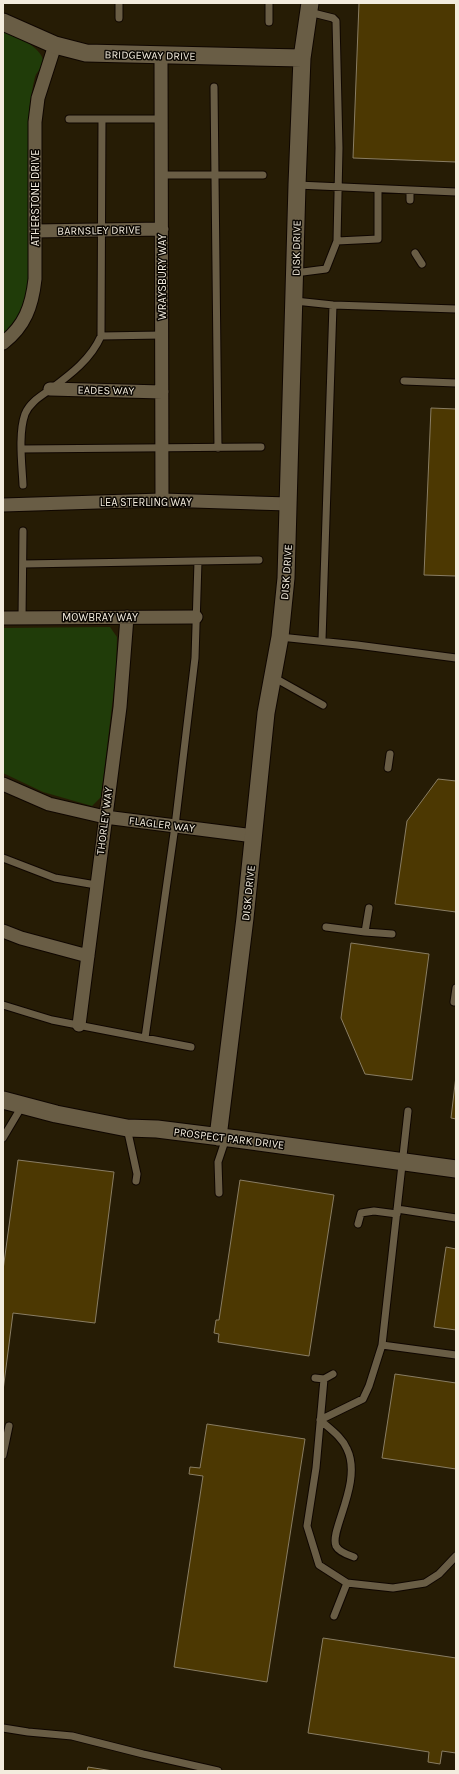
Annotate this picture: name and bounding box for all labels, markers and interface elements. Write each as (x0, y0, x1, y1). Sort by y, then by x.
street label: BRIDGEWAY DRIVE (104, 48, 195, 63)
street label: ATHERSTONE DRIVE (29, 150, 42, 246)
street label: DISK DRIVE (290, 220, 303, 276)
street label: BARNSLEY DRIVE (57, 223, 141, 238)
street label: WRAYSBURY WAY (156, 234, 169, 320)
street label: EADES WAY (77, 384, 134, 397)
street label: LEA STERLING WAY (100, 496, 192, 509)
street label: DISK DRIVE (278, 544, 295, 600)
street label: MOWBRAY WAY (62, 611, 138, 624)
street label: THORLEY WAY (94, 786, 115, 856)
street label: FLAGLER WAY (128, 814, 196, 835)
street label: DISK DRIVE (239, 865, 258, 921)
street label: PROSPECT PARK DRIVE (173, 1125, 285, 1152)

